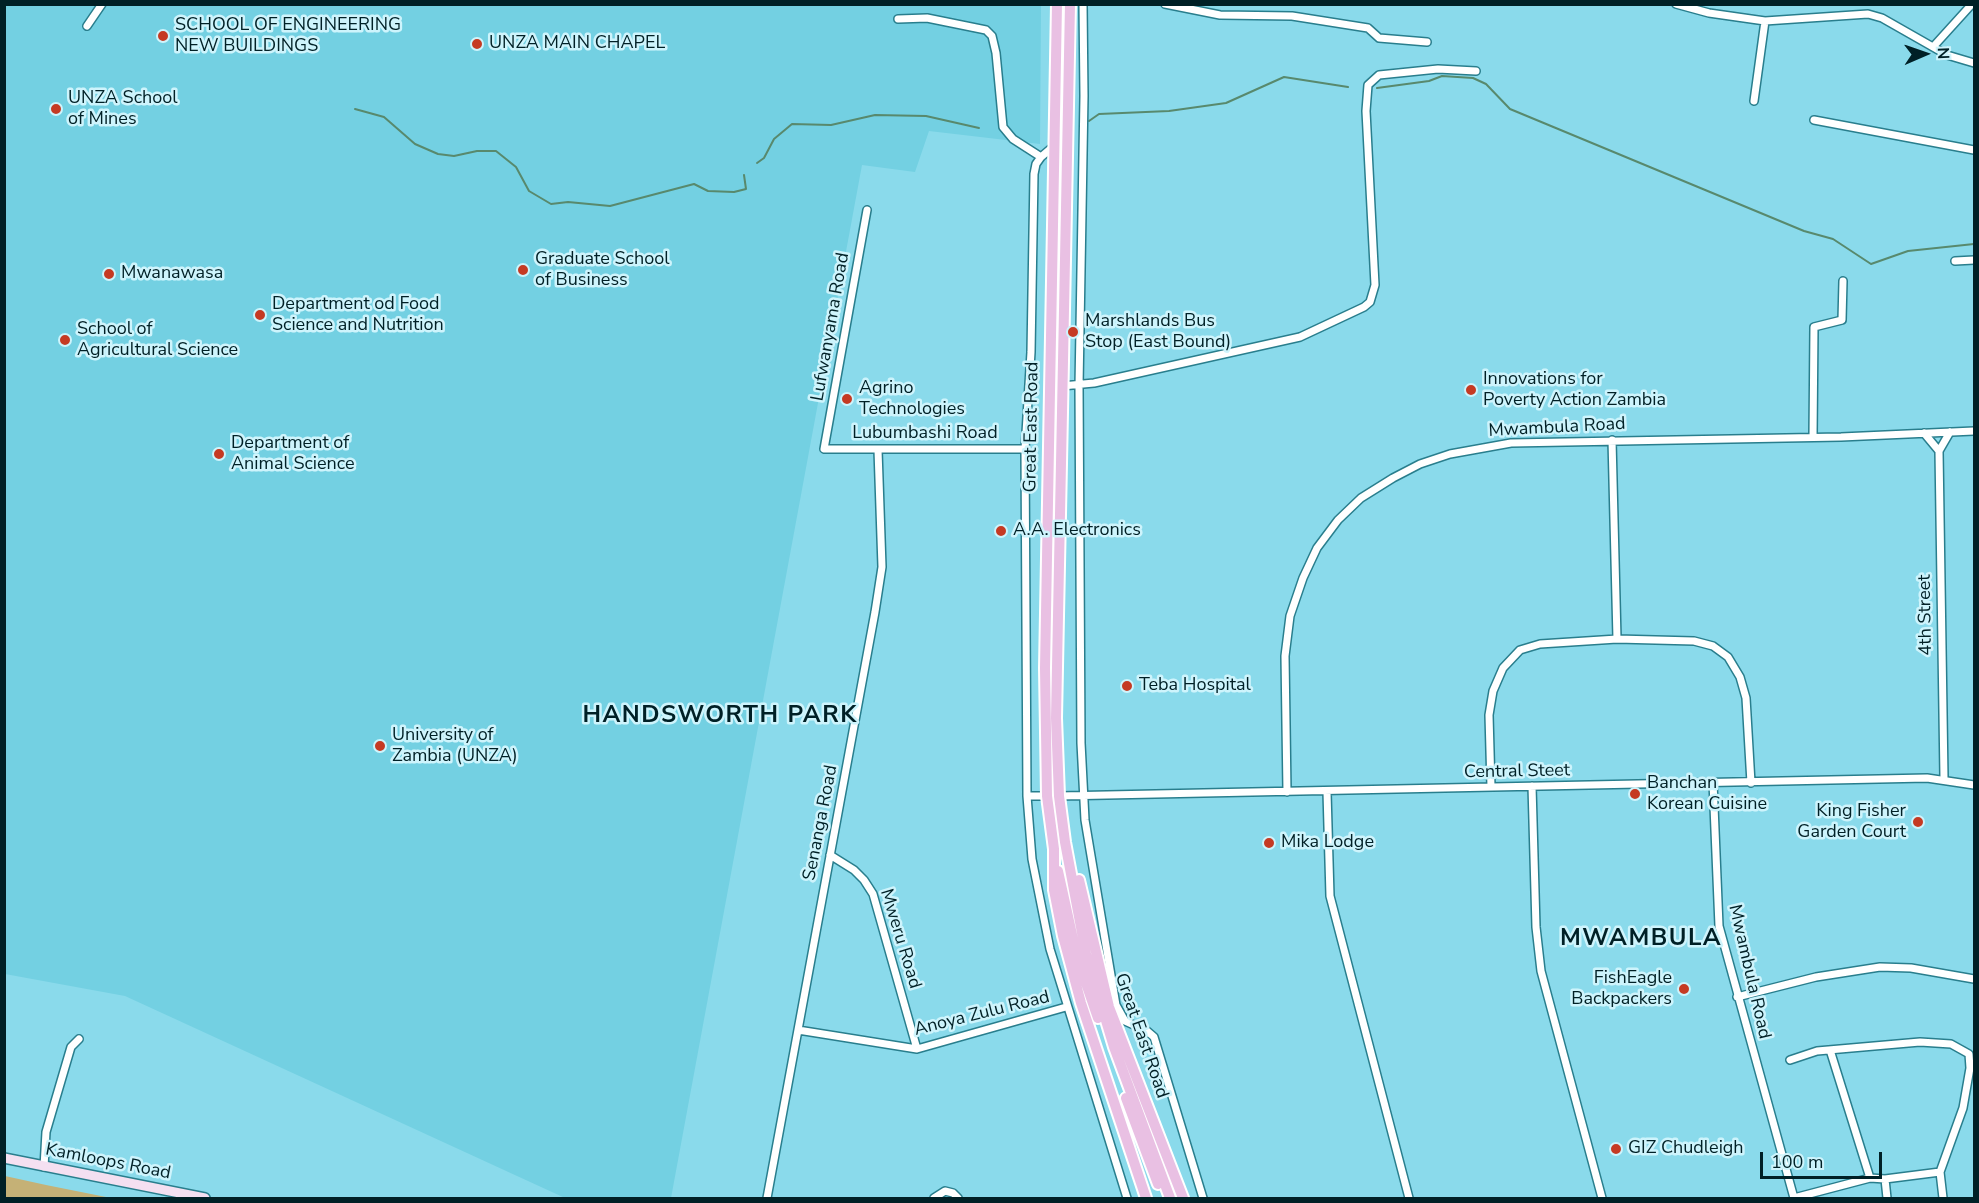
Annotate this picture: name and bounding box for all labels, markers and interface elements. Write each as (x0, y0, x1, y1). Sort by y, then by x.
place label: SCHOOL OF ENGINEERING NEW BUILDINGS (175, 15, 401, 57)
north arrow (1895, 24, 1955, 84)
marker: SCHOOL OF ENGINEERING NEW BUILDINGS (156, 29, 170, 43)
place label: UNZA MAIN CHAPEL (489, 33, 665, 55)
marker: UNZA MAIN CHAPEL (470, 37, 484, 51)
text: N (1932, 47, 1954, 60)
place label: UNZA School of Mines (68, 88, 178, 130)
marker: UNZA School of Mines (49, 102, 63, 116)
place label: Graduate School of Business (535, 249, 669, 292)
street label: Lufwanyama Road (807, 251, 855, 403)
place label: Mwanawasa (121, 263, 223, 285)
marker: Graduate School of Business (516, 263, 530, 277)
marker: Mwanawasa (102, 267, 116, 281)
place label: Department od Food Science and Nutrition (272, 294, 444, 336)
marker: Department od Food Science and Nutrition (253, 308, 267, 322)
place label: Marshlands Bus Stop (East Bound) (1085, 311, 1231, 354)
place label: School of Agricultural Science (77, 319, 238, 362)
marker: Marshlands Bus Stop (East Bound) (1066, 325, 1080, 339)
marker: School of Agricultural Science (58, 333, 72, 347)
street label: Great East Road (1020, 361, 1044, 493)
place label: Innovations for Poverty Action Zambia (1483, 369, 1666, 412)
place label: Agrino Technologies (859, 378, 965, 420)
marker: Innovations for Poverty Action Zambia (1464, 383, 1478, 397)
marker: Agrino Technologies (840, 392, 854, 406)
street label: Mwambula Road (1488, 414, 1626, 442)
street label: Lubumbashi Road (852, 423, 998, 445)
place label: Department of Animal Science (231, 433, 355, 476)
marker: Department of Animal Science (212, 447, 226, 461)
place label: A.A. Electronics (1013, 520, 1141, 542)
marker: A.A. Electronics (994, 524, 1008, 538)
street label: 4th Street (1914, 574, 1938, 656)
place label: Teba Hospital (1139, 675, 1251, 697)
marker: Teba Hospital (1120, 679, 1134, 693)
district label: HANDSWORTH PARK (582, 702, 858, 730)
place label: University of Zambia (UNZA) (392, 725, 518, 768)
marker: University of Zambia (UNZA) (373, 739, 387, 753)
street label: Central Steet (1464, 760, 1570, 784)
street label: Senanga Road (799, 763, 843, 883)
place label: Banchan Korean Cuisine (1647, 773, 1767, 816)
marker: Banchan Korean Cuisine (1628, 787, 1642, 801)
place label: King Fisher Garden Court (1797, 801, 1906, 844)
marker: King Fisher Garden Court (1911, 815, 1925, 829)
place label: Mika Lodge (1281, 832, 1374, 854)
marker: Mika Lodge (1262, 836, 1276, 850)
street label: Mweru Road (875, 887, 925, 991)
street label: Mwambula Road (1723, 903, 1775, 1041)
district label: MWAMBULA (1560, 925, 1722, 953)
place label: FishEagle Backpackers (1571, 968, 1672, 1010)
street label: Great East Road (1110, 971, 1172, 1101)
marker: FishEagle Backpackers (1677, 982, 1691, 996)
street label: Anoya Zulu Road (912, 987, 1052, 1041)
place label: GIZ Chudleigh (1628, 1138, 1744, 1160)
street label: Kamloops Road (44, 1139, 172, 1185)
scale bar (1763, 1140, 1884, 1178)
marker: GIZ Chudleigh (1609, 1142, 1623, 1156)
text: 100 m (1771, 1150, 1823, 1174)

